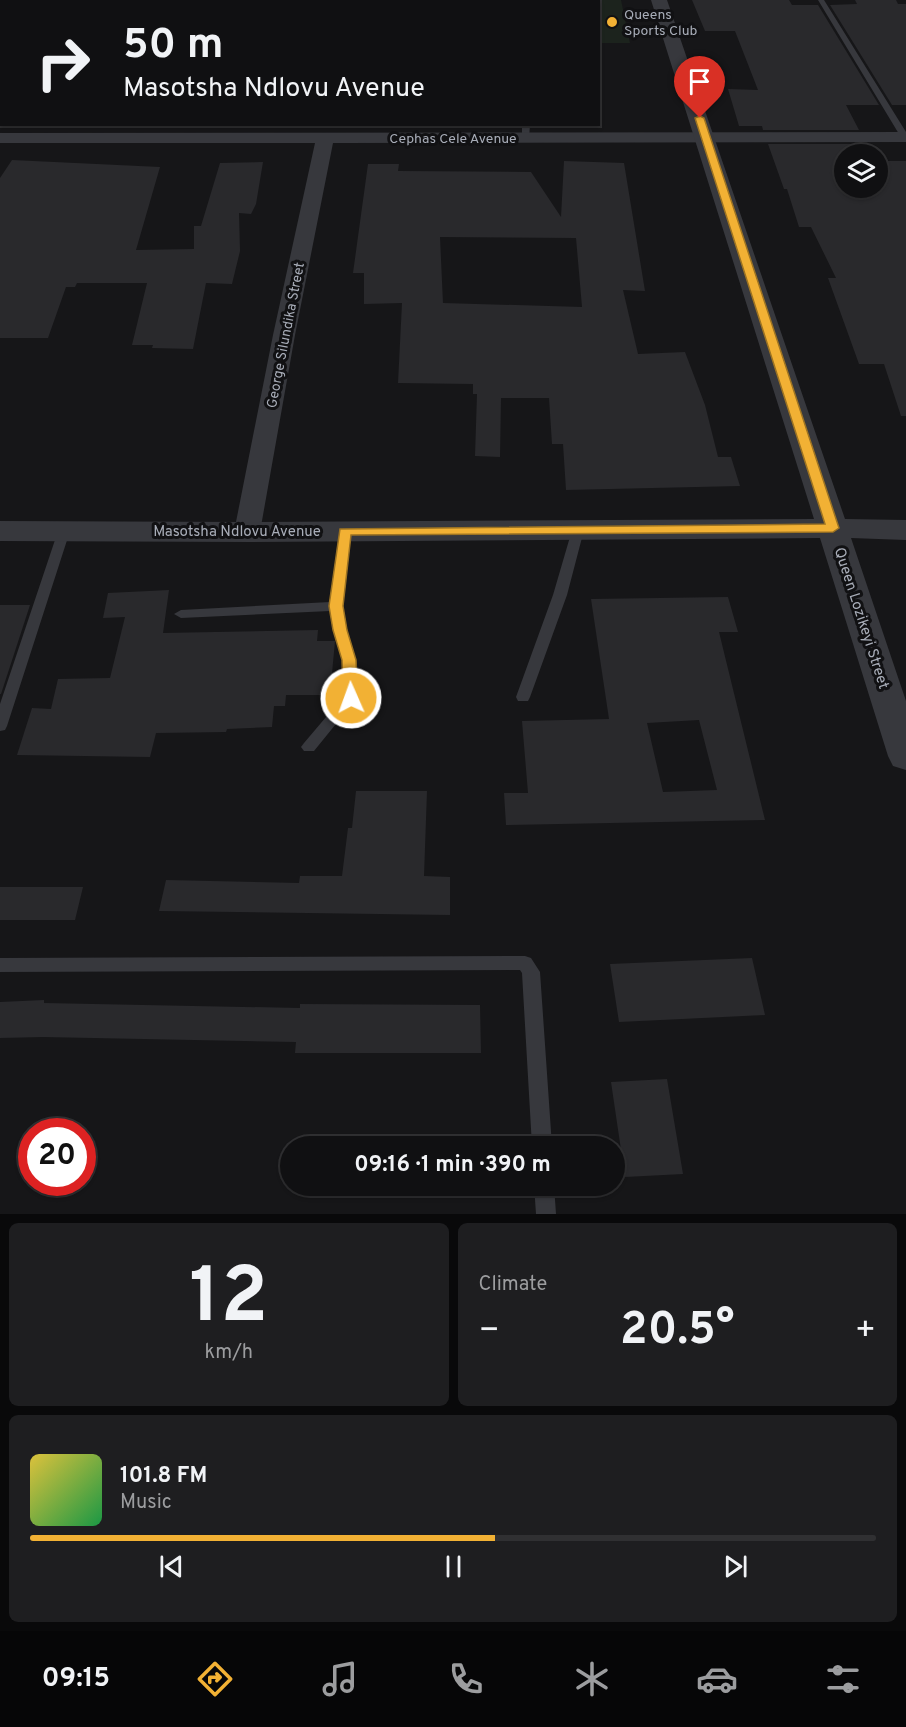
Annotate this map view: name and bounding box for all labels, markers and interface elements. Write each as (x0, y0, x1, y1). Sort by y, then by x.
place label: Queens Sports Club (624, 7, 698, 40)
marker: Queens Sports Club (605, 15, 619, 29)
text: 50 m (123, 20, 224, 73)
icon: right (24, 24, 102, 102)
pin (674, 56, 725, 118)
icon: arrive (683, 65, 716, 98)
text: Masotsha Ndlovu Avenue (123, 72, 425, 106)
street label: Cephas Cele Avenue (389, 131, 517, 148)
map controls (834, 144, 888, 198)
button: layers (834, 144, 888, 198)
street label: George Silundika Street (264, 261, 309, 410)
street label: Masotsha Ndlovu Avenue (153, 523, 321, 542)
street label: Queen Lozikeyi Street (829, 545, 892, 692)
position arrow (319, 666, 383, 730)
speed limit sign: 20 (18, 1118, 96, 1196)
text: 09:16 · 1 min · 390 m (354, 1152, 551, 1179)
text: 12 (189, 1251, 268, 1350)
text: Climate (479, 1272, 547, 1298)
text: 20.5° (620, 1303, 734, 1360)
text: − (479, 1311, 500, 1353)
text: + (855, 1311, 876, 1353)
text: km/h (204, 1340, 253, 1366)
text: 101.8 FM (120, 1463, 207, 1490)
text: Music (120, 1490, 172, 1516)
icon: previous (155, 1550, 188, 1583)
icon: pause (437, 1550, 470, 1583)
icon: next (719, 1550, 752, 1583)
icon: directions (194, 1658, 236, 1700)
icon: music (319, 1658, 361, 1700)
icon: phone (445, 1658, 487, 1700)
icon: climate (571, 1658, 613, 1700)
icon: car (696, 1658, 738, 1700)
icon: filters (822, 1658, 864, 1700)
text: 09:15 (42, 1662, 110, 1696)

